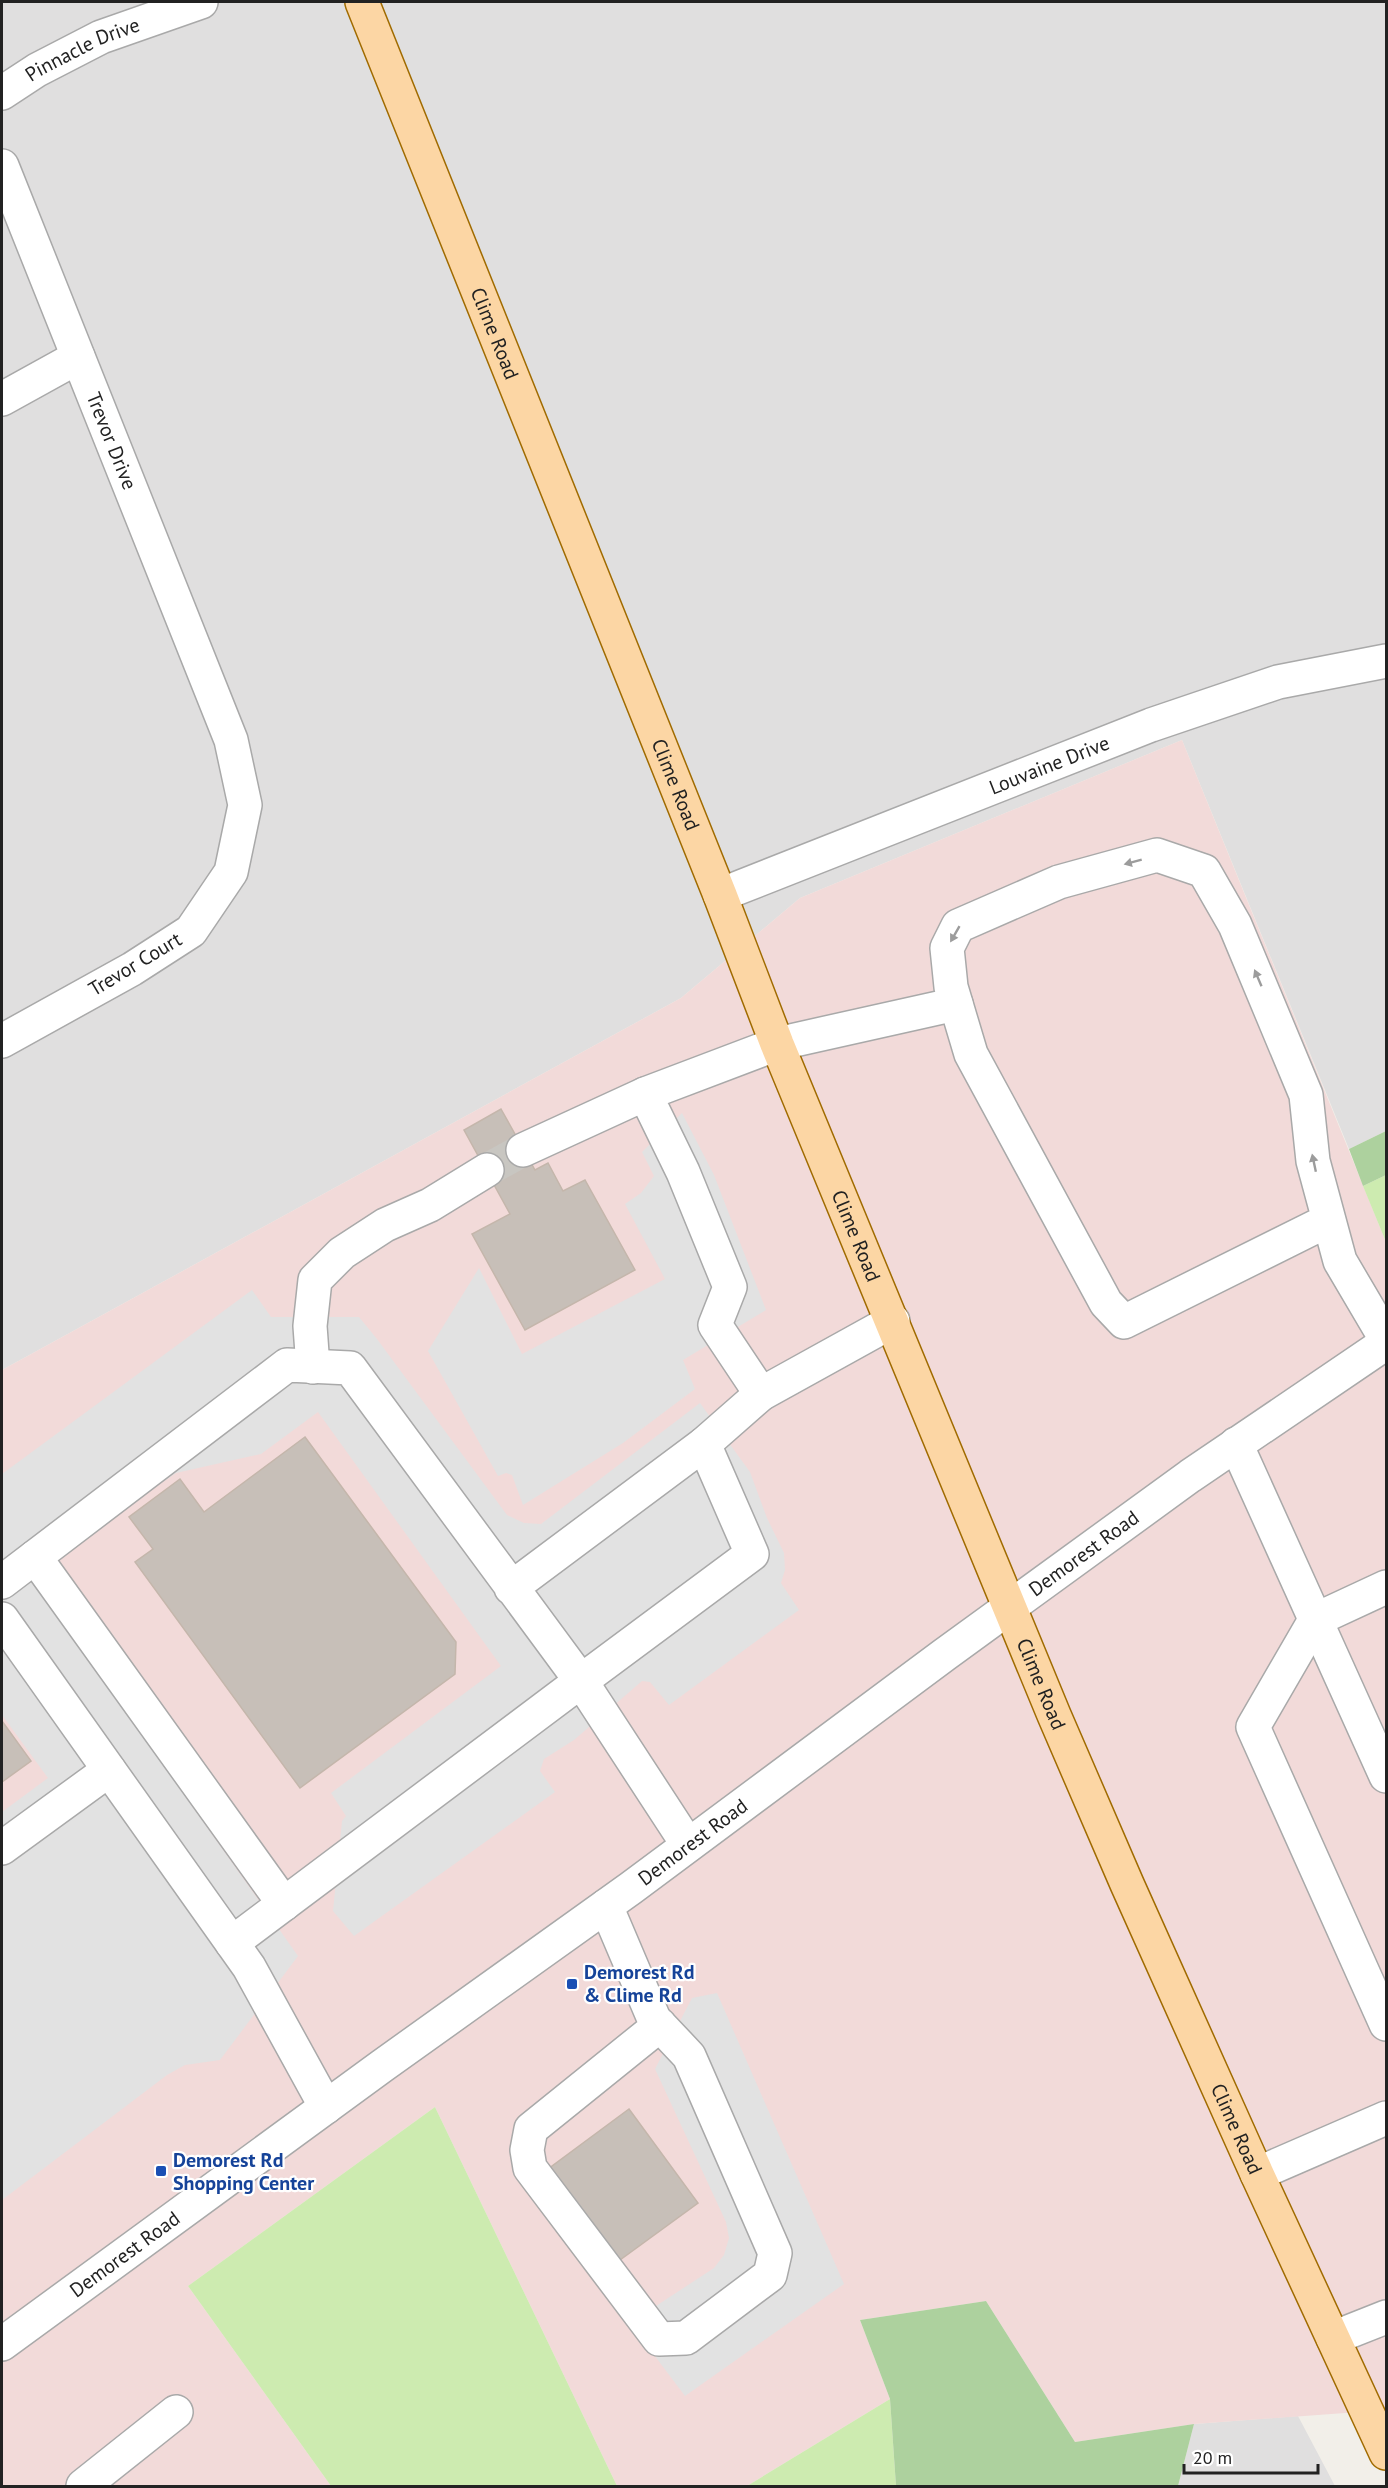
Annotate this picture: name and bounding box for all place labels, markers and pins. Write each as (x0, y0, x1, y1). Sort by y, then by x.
place label: Demorest Rd & Clime Rd (584, 1959, 694, 2008)
marker: Demorest Rd & Clime Rd (565, 1977, 579, 1991)
place label: Demorest Rd Shopping Center (173, 2147, 314, 2196)
marker: Demorest Rd Shopping Center (154, 2164, 168, 2178)

